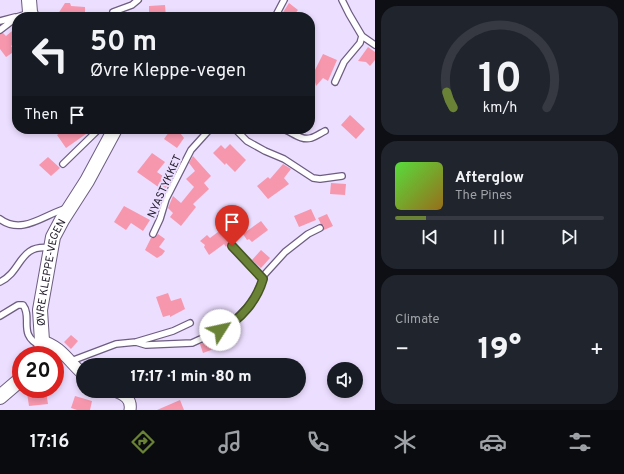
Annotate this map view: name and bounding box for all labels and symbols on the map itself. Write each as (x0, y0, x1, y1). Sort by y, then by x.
street label: NYASTYKKET (145, 153, 185, 220)
pin (215, 205, 249, 246)
street label: ØVRE KLEPPE-VEGEN (34, 217, 69, 326)
position arrow (199, 309, 241, 351)
speed limit sign: 20 (12, 346, 64, 398)

